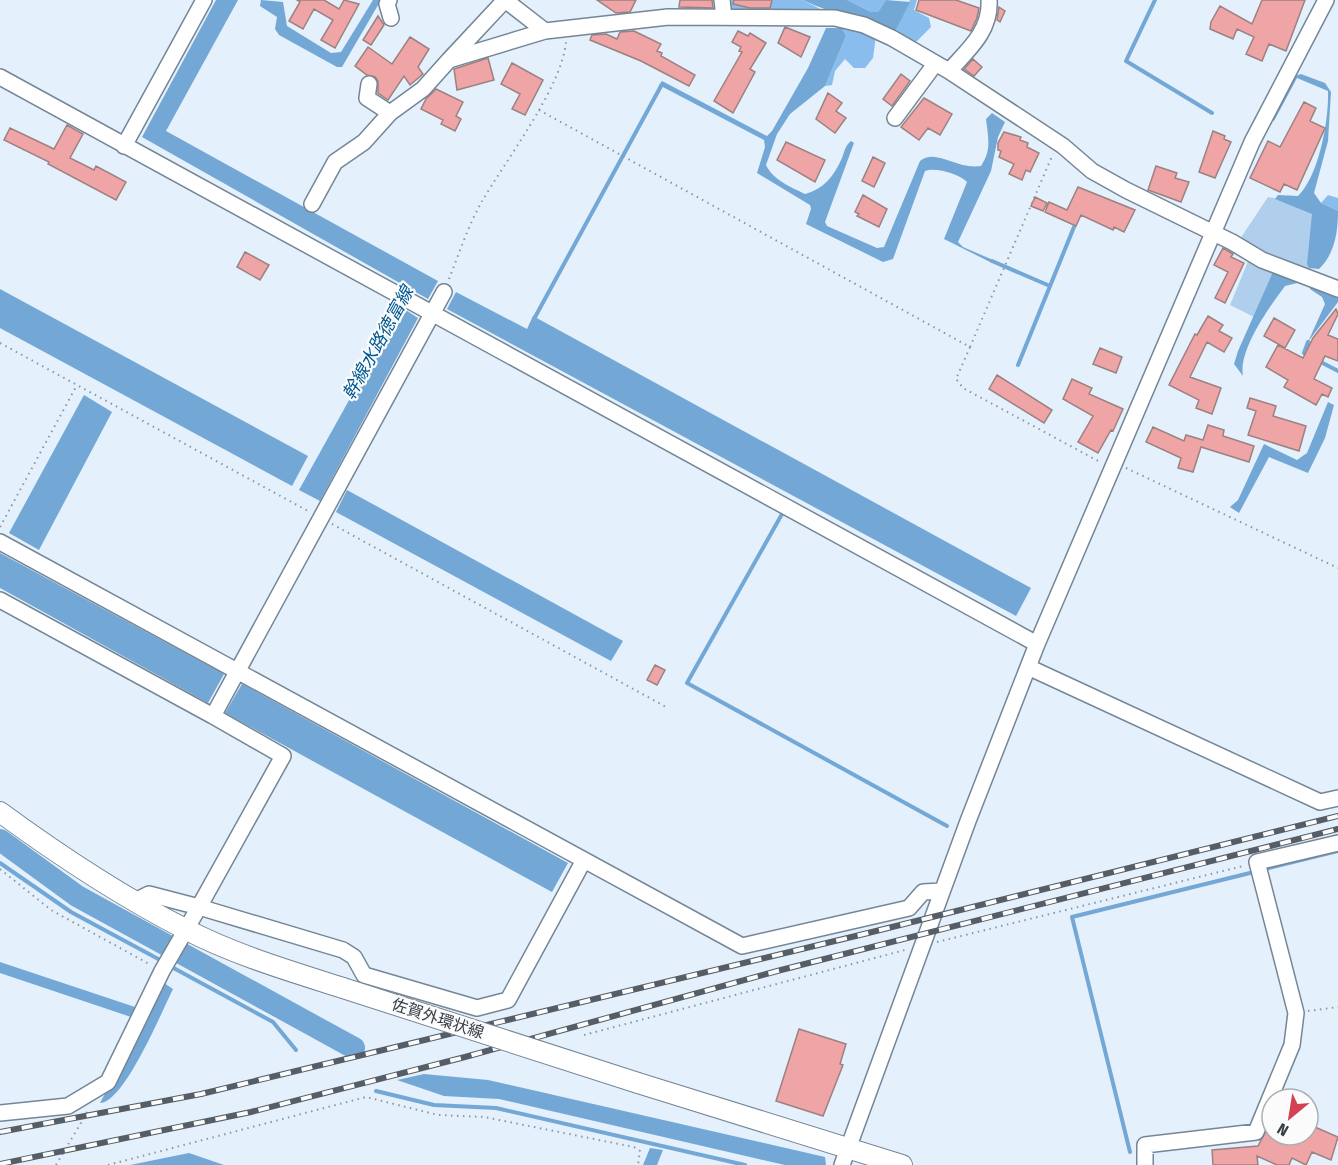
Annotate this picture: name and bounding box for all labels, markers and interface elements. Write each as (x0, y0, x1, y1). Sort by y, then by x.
water label: 幹線水路徳富線 (338, 281, 419, 403)
street label: 佐賀外環状線 (389, 995, 486, 1042)
north arrow (1260, 1087, 1320, 1147)
text: N (1274, 1119, 1292, 1140)

